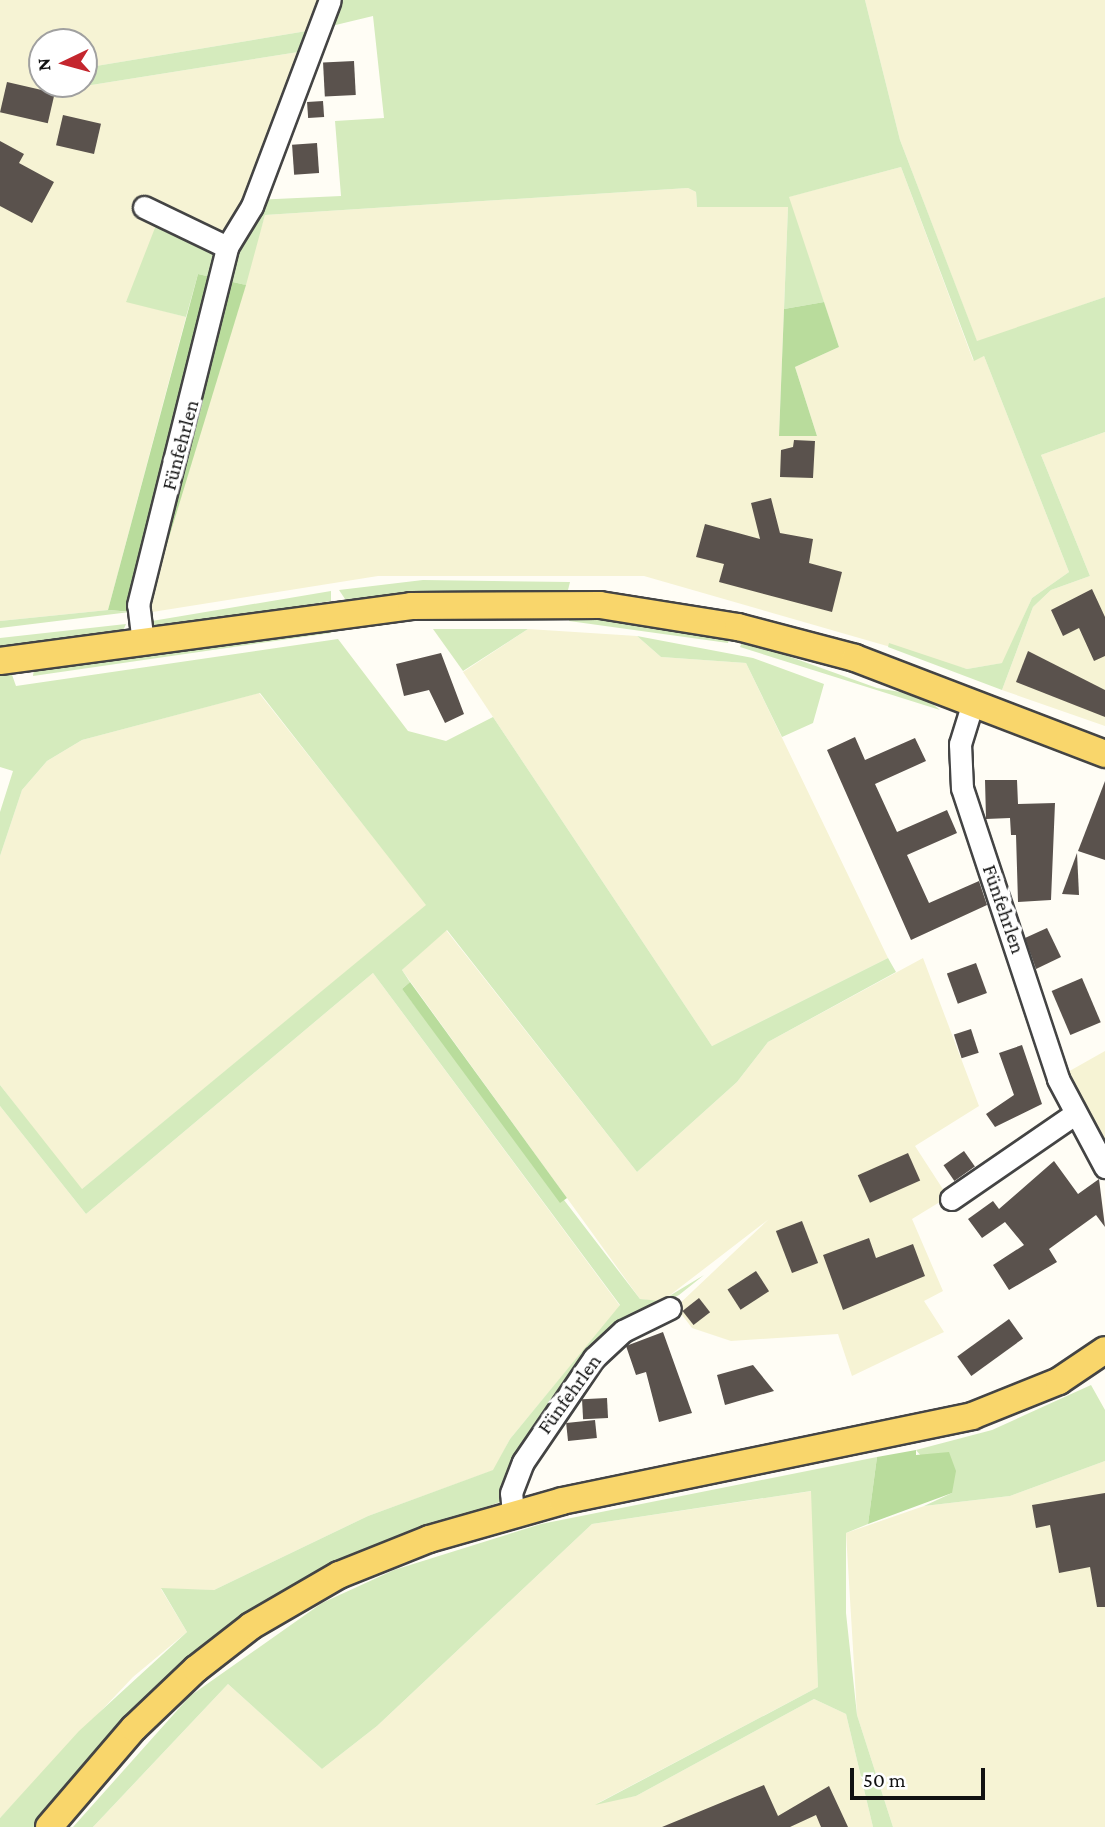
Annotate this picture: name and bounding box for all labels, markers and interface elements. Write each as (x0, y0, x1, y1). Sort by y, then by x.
north arrow (28, 28, 98, 98)
text: N (33, 57, 55, 72)
street label: Fünfehrlen (156, 397, 204, 493)
street label: Fünfehrlen (977, 861, 1031, 957)
street label: Fünfehrlen (532, 1349, 606, 1439)
scale bar (853, 1754, 988, 1798)
text: 50 m (863, 1768, 906, 1792)

